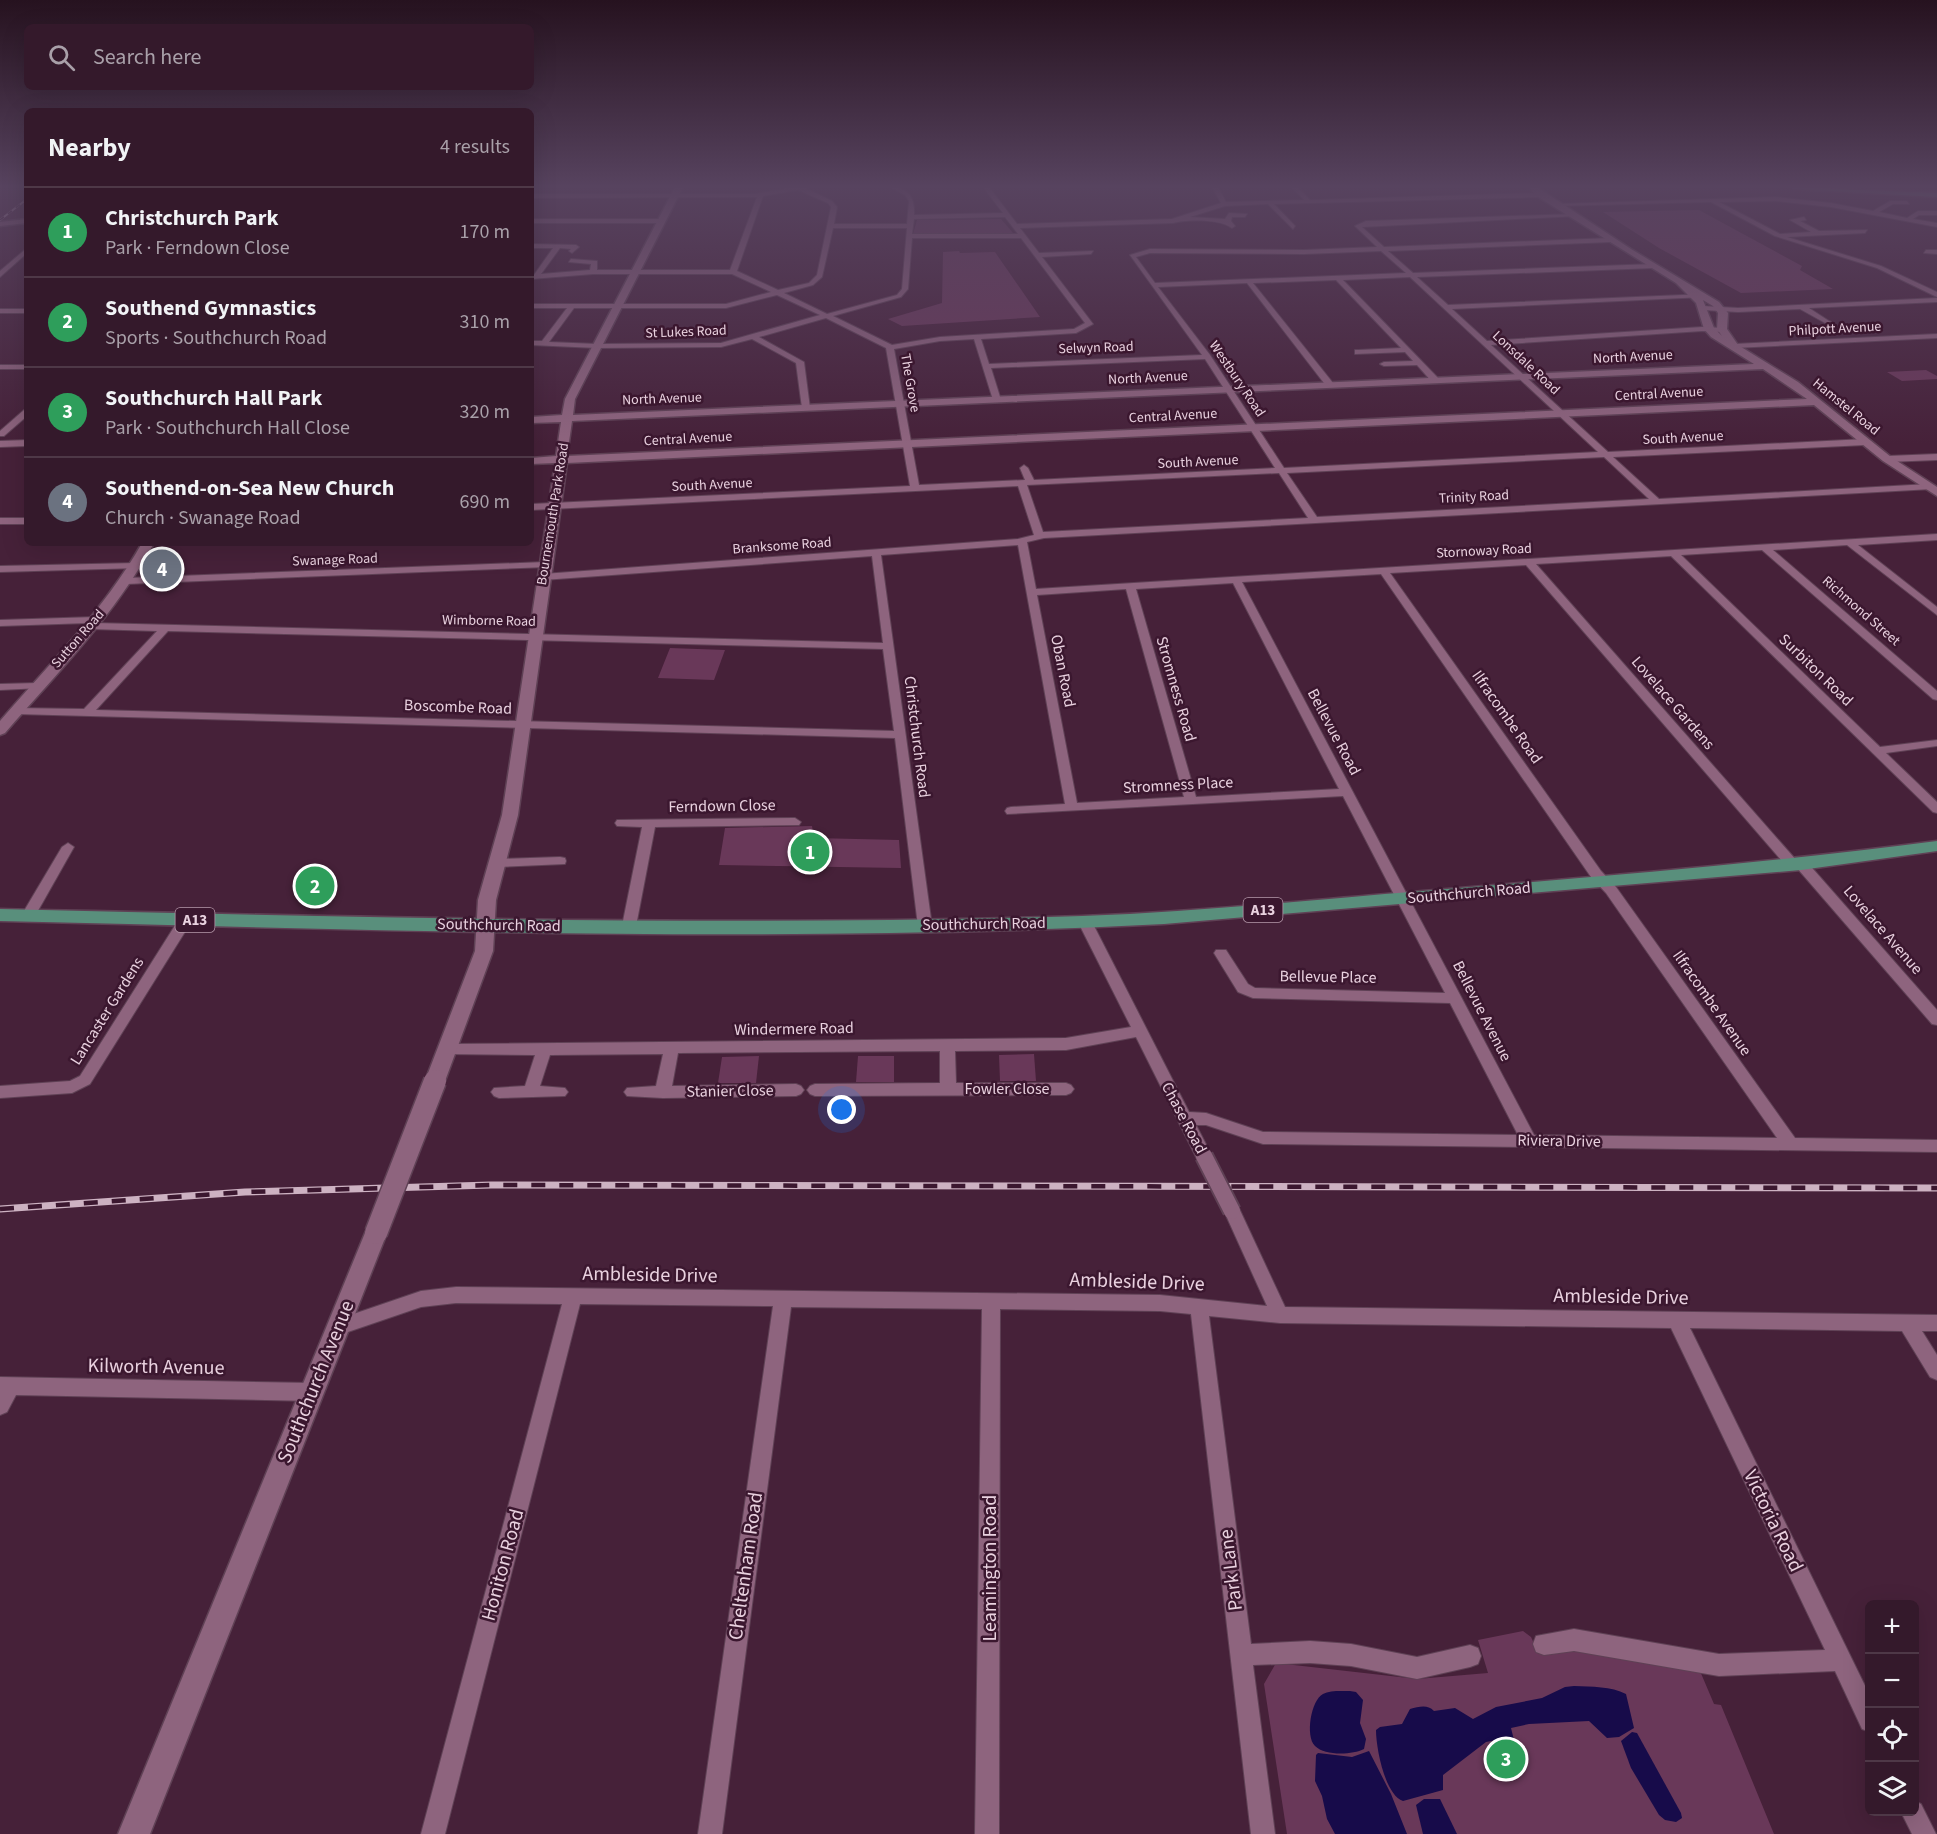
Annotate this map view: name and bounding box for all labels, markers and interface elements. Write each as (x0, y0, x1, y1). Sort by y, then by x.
search box (24, 24, 534, 90)
icon: search (45, 41, 78, 74)
text: Search here (93, 41, 201, 73)
text: Nearby (48, 129, 131, 166)
text: 4 results (440, 133, 510, 161)
text: Christchurch Park (105, 202, 278, 234)
text: 1 (62, 218, 73, 246)
text: 170 m (460, 218, 510, 246)
text: Park · Ferndown Close (105, 234, 290, 262)
text: Southend Gymnastics (105, 292, 316, 324)
text: 2 (62, 308, 73, 336)
text: 310 m (460, 308, 510, 336)
street label: Philpott Avenue (1788, 317, 1882, 341)
street label: St Lukes Road (645, 321, 727, 343)
text: Sports · Southchurch Road (105, 324, 327, 352)
street label: Lonsdale Road (1488, 326, 1564, 400)
street label: Selwyn Road (1058, 337, 1134, 359)
street label: Westbury Road (1204, 337, 1270, 421)
street label: North Avenue (1593, 345, 1673, 369)
street label: The Grove (895, 352, 925, 414)
street label: North Avenue (1108, 366, 1188, 390)
street label: Hamstel Road (1808, 374, 1884, 440)
text: Southchurch Hall Park (105, 382, 322, 414)
street label: Central Avenue (1614, 382, 1704, 406)
street label: North Avenue (622, 388, 702, 410)
text: 3 (62, 398, 73, 426)
text: 320 m (460, 398, 510, 426)
street label: Central Avenue (1128, 404, 1218, 428)
text: Park · Southchurch Hall Close (105, 414, 350, 442)
street label: South Avenue (1642, 426, 1724, 450)
street label: Central Avenue (643, 427, 733, 451)
street label: Bournemouth Park Road (532, 441, 574, 587)
street label: South Avenue (1157, 450, 1239, 474)
text: Southend-on-Sea New Church (105, 472, 394, 504)
street label: South Avenue (671, 473, 753, 497)
street label: Trinity Road (1438, 485, 1510, 509)
text: 4 (62, 488, 73, 516)
text: 690 m (460, 488, 510, 516)
text: Church · Swanage Road (105, 504, 301, 532)
street label: Branksome Road (732, 533, 832, 559)
street label: Stornoway Road (1436, 539, 1532, 563)
pin: 4 (142, 546, 182, 592)
street label: Swanage Road (292, 549, 378, 571)
street label: Richmond Street (1817, 571, 1905, 651)
street label: Sutton Road (47, 605, 109, 673)
street label: Wimborne Road (442, 610, 536, 632)
street label: Surbiton Road (1774, 629, 1858, 711)
street label: Oban Road (1045, 633, 1081, 709)
street label: Stromness Road (1150, 634, 1202, 744)
street label: Lovelace Gardens (1626, 651, 1720, 755)
street label: Ilfracombe Road (1467, 666, 1547, 768)
street label: Christchurch Road (899, 675, 935, 799)
street label: Bellevue Road (1302, 685, 1366, 779)
street label: Boscombe Road (404, 694, 512, 720)
street label: Stromness Place (1122, 771, 1234, 799)
street label: Ferndown Close (668, 794, 776, 818)
pin: 1 (790, 830, 830, 874)
pin: 2 (296, 864, 334, 908)
street label: Southchurch Road (1406, 877, 1532, 909)
street label: Lovelace Avenue (1838, 881, 1928, 979)
road number: A13 (1244, 898, 1282, 922)
road number: A13 (176, 908, 214, 932)
street label: Southchurch Road (922, 912, 1046, 936)
street label: Southchurch Road (437, 913, 561, 937)
street label: Ilfracombe Avenue (1667, 946, 1757, 1060)
street label: Lancaster Gardens (65, 952, 149, 1069)
street label: Bellevue Avenue (1447, 957, 1517, 1065)
street label: Bellevue Place (1279, 965, 1377, 989)
street label: Windermere Road (734, 1017, 854, 1041)
street label: Fowler Close (964, 1078, 1050, 1100)
street label: Chase Road (1156, 1078, 1212, 1158)
street label: Stanier Close (686, 1079, 774, 1103)
your location (827, 1095, 856, 1124)
street label: Riviera Drive (1517, 1129, 1601, 1153)
street label: Ambleside Drive (582, 1260, 718, 1290)
street label: Ambleside Drive (1069, 1266, 1205, 1298)
street label: Ambleside Drive (1553, 1282, 1689, 1312)
street label: Southchurch Avenue (271, 1296, 361, 1468)
street label: Kilworth Avenue (87, 1352, 225, 1382)
street label: Victoria Road (1736, 1465, 1810, 1577)
street label: Cheltenham Road (722, 1490, 770, 1642)
street label: Leamington Road (976, 1495, 1004, 1641)
street label: Honiton Road (475, 1506, 531, 1624)
street label: Park Lane (1212, 1528, 1250, 1612)
map controls (1865, 1600, 1919, 1816)
button: + (1865, 1600, 1919, 1654)
button: − (1865, 1654, 1919, 1708)
button: locate (1865, 1708, 1919, 1762)
pin: 3 (1486, 1736, 1526, 1782)
button: layers (1865, 1762, 1919, 1816)

